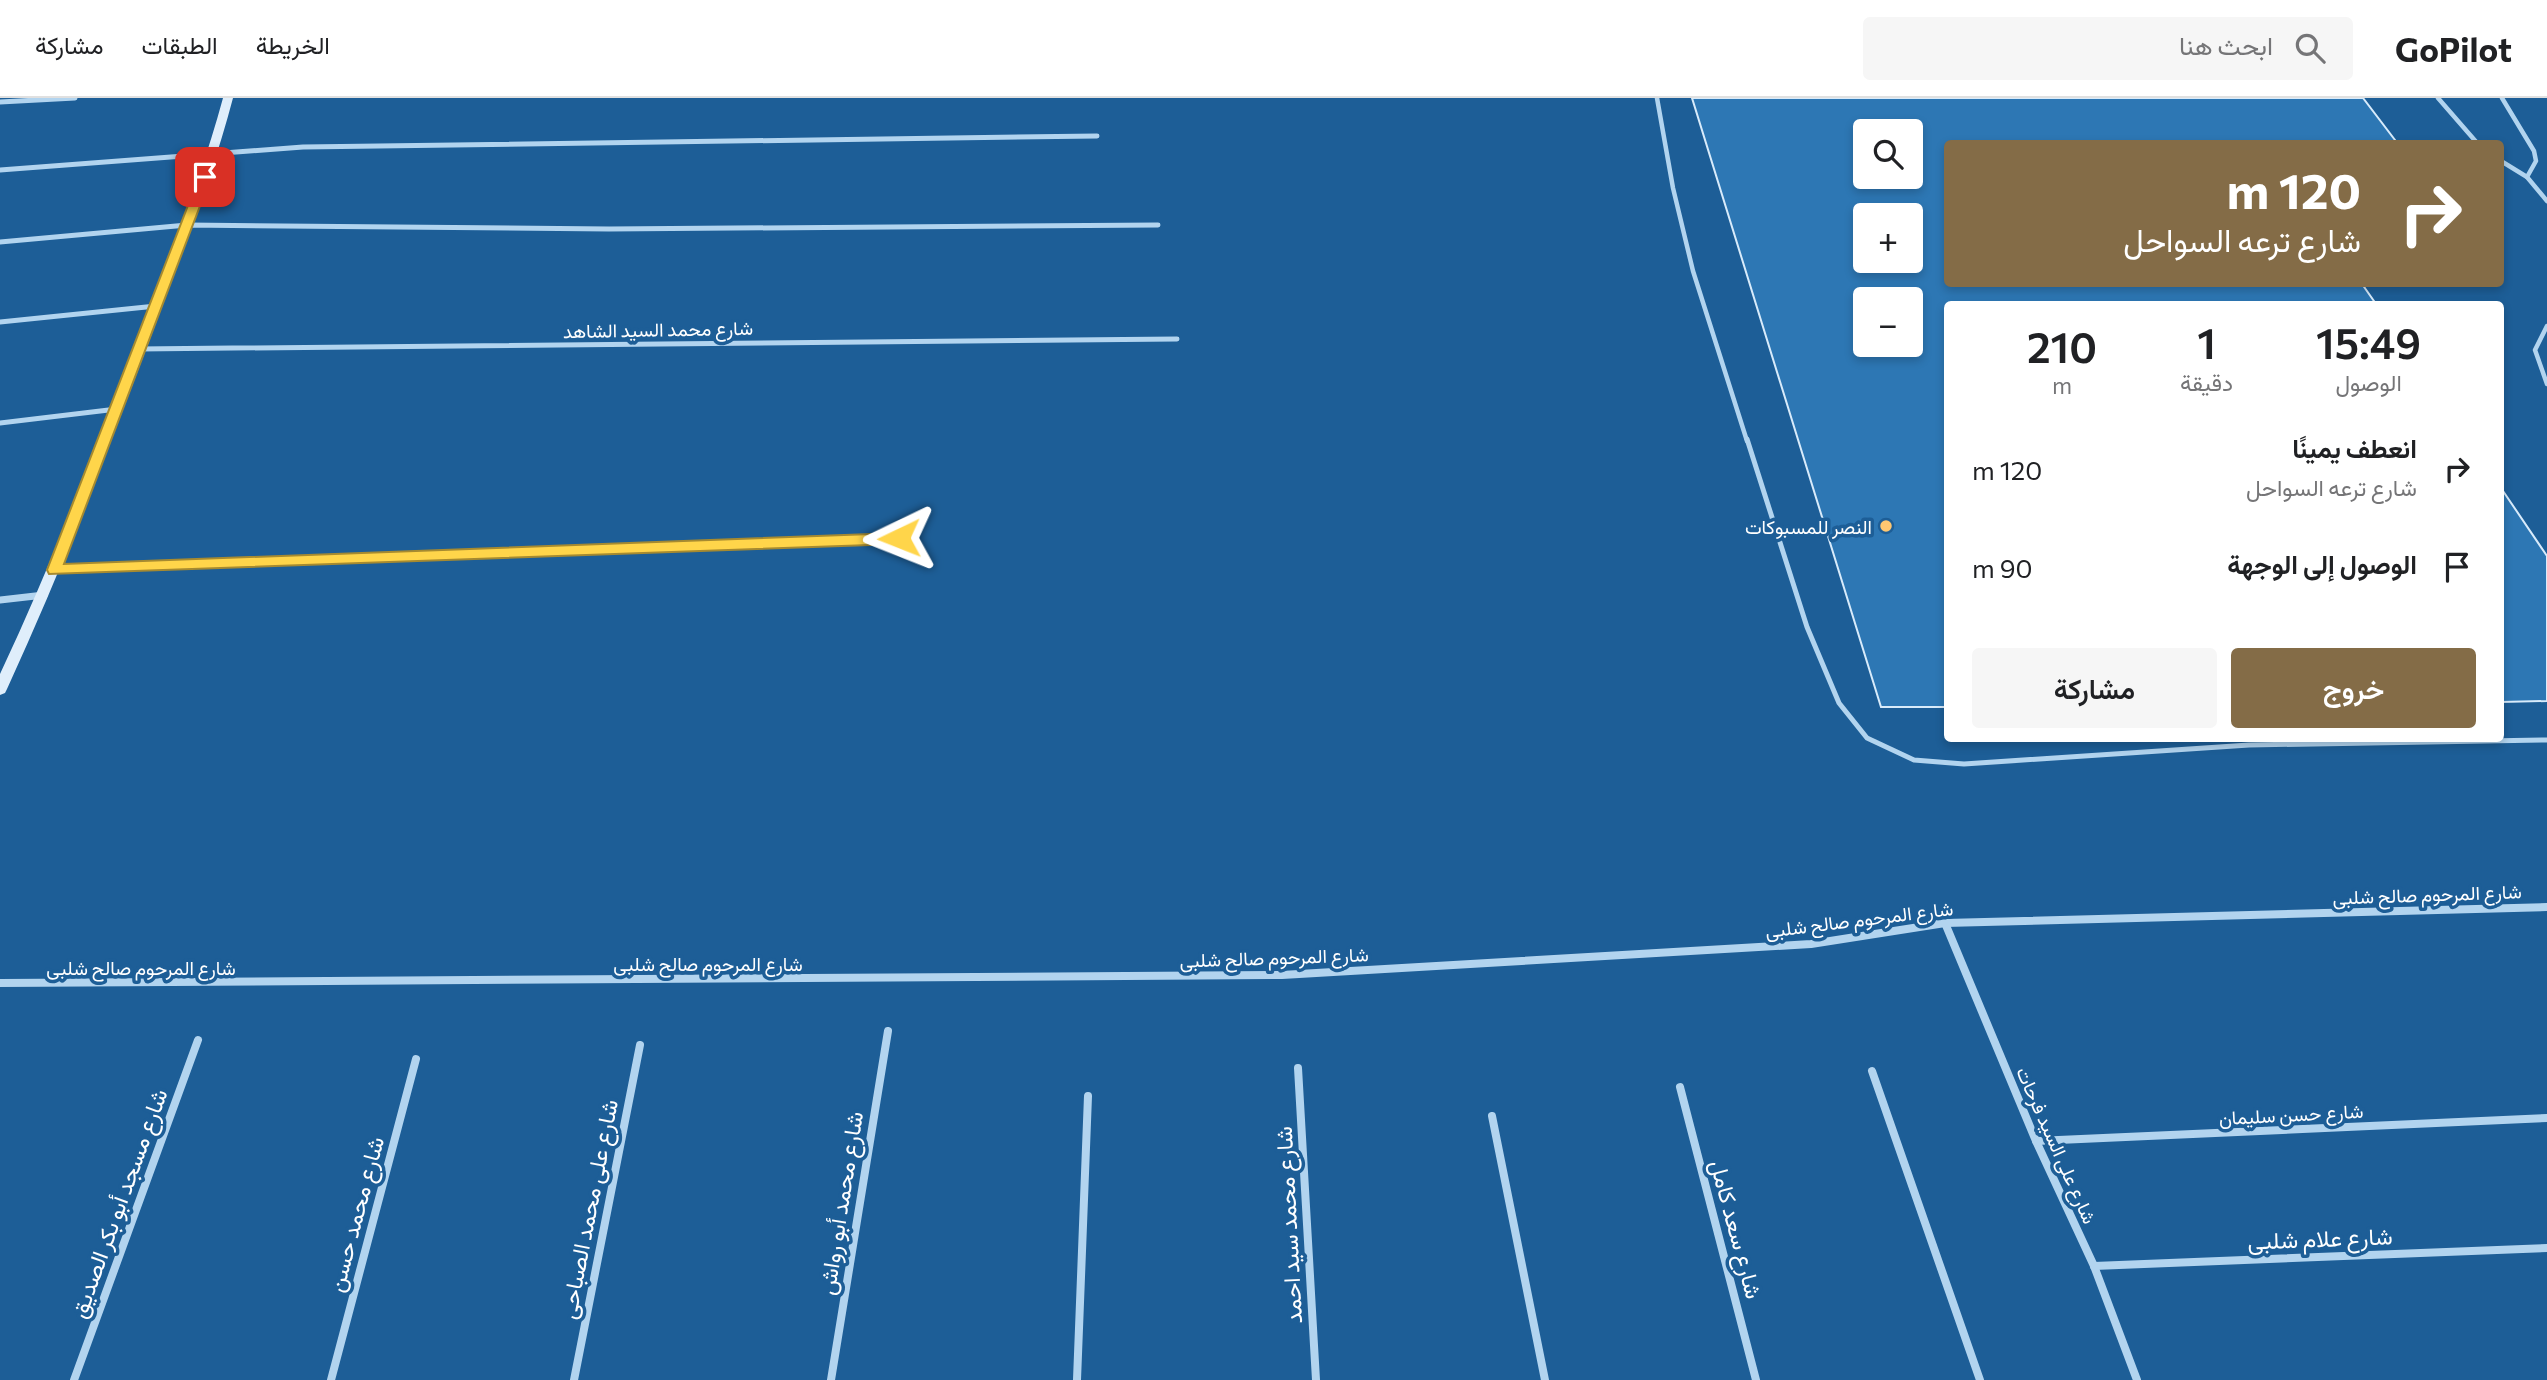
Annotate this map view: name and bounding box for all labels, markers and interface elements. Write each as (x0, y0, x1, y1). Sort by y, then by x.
search box (1863, 17, 2353, 80)
text: GoPilot (2395, 28, 2512, 69)
text: ابحث هنا (2179, 29, 2273, 60)
icon: search (2291, 29, 2329, 67)
text: مشاركة (35, 30, 103, 59)
text: الطبقات (141, 30, 218, 59)
text: الخريطة (256, 30, 330, 59)
map controls (1853, 119, 1923, 357)
button: search (1853, 119, 1923, 189)
pin (175, 147, 235, 207)
icon: arrive (186, 158, 224, 196)
text: 120 m (2227, 159, 2361, 219)
icon: right (2385, 168, 2476, 259)
button: + (1853, 203, 1923, 273)
text: شارع ترعه السواحل (2123, 219, 2361, 259)
button: − (1853, 287, 1923, 357)
street label: شارع محمد السيد الشاهد (563, 316, 753, 344)
text: 1 (2197, 316, 2216, 368)
text: 15:49 (2316, 316, 2421, 368)
text: 210 (2027, 320, 2097, 372)
text: دقيقة (2180, 368, 2233, 396)
text: الوصول (2335, 368, 2402, 396)
text: m (2052, 371, 2072, 399)
text: انعطف يمينًا (2292, 432, 2417, 463)
icon: right (2438, 450, 2476, 488)
text: 120 m (1972, 454, 2042, 485)
text: شارع ترعه السواحل (2246, 473, 2417, 501)
position arrow (862, 501, 936, 575)
place label: النصر للمسبوكات (1745, 515, 1872, 539)
marker: النصر للمسبوكات (1878, 518, 1894, 534)
text: الوصول إلى الوجهة (2227, 548, 2417, 579)
icon: arrive (2438, 548, 2476, 586)
text: 90 m (1972, 552, 2032, 583)
button: مشاركة (1972, 648, 2217, 728)
button: خروج (2231, 648, 2476, 728)
street label: شارع المرحوم صالح شلبى (2332, 879, 2522, 912)
street label: شارع المرحوم صالح شلبى (1764, 896, 1955, 945)
street label: شارع المرحوم صالح شلبى (1179, 942, 1369, 975)
street label: شارع المرحوم صالح شلبى (613, 952, 803, 978)
street label: شارع المرحوم صالح شلبى (46, 956, 236, 982)
street label: شارع على السيد فرحات (2010, 1063, 2102, 1228)
street label: شارع مسجد أبو بكر الصديق (63, 1084, 175, 1323)
street label: شارع على محمد الصباحى (553, 1097, 626, 1322)
street label: شارع حسن سليمان (2218, 1099, 2364, 1131)
street label: شارع محمد أبو رواش (812, 1109, 871, 1297)
street label: شارع محمد سيد احمد (1269, 1125, 1310, 1324)
street label: شارع محمد حسن (321, 1133, 392, 1296)
street label: شارع سعد كامل (1702, 1157, 1769, 1302)
street label: شارع علام شلبى (2247, 1221, 2393, 1258)

